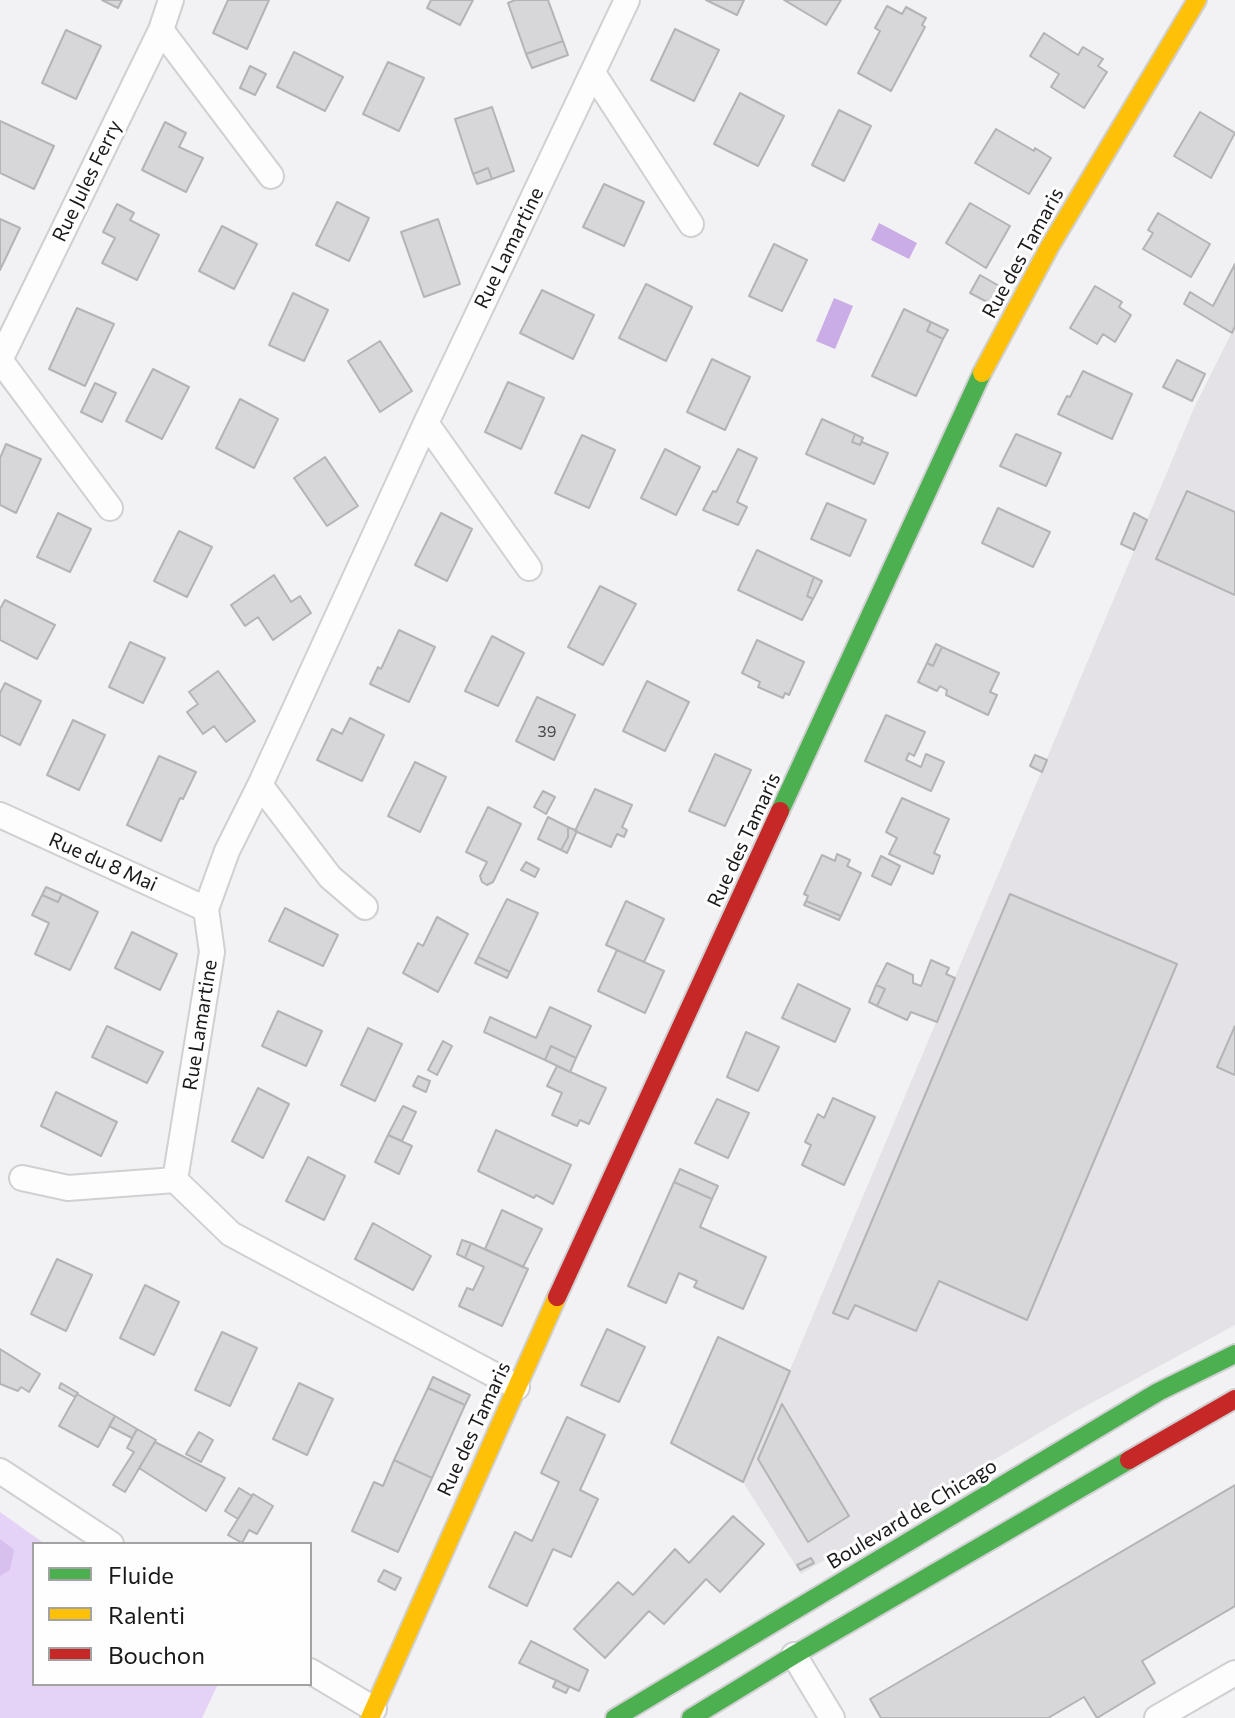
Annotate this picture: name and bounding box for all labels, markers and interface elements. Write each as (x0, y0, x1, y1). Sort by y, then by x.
street label: Rue Jules Ferry (47, 116, 127, 246)
street label: Rue Lamartine (469, 183, 549, 313)
street label: Rue des Tamaris (977, 184, 1069, 322)
house number: 39 (538, 722, 556, 742)
street label: Rue des Tamaris (702, 769, 786, 911)
street label: Rue du 8 Mai (45, 827, 161, 897)
street label: Rue Lamartine (178, 958, 222, 1092)
street label: Rue des Tamaris (432, 1358, 516, 1500)
street label: Boulevard de Chicago (823, 1454, 1001, 1574)
legend (32, 1542, 312, 1686)
text: Fluide (108, 1560, 174, 1589)
text: Ralenti (108, 1600, 185, 1629)
text: Bouchon (108, 1640, 205, 1669)

